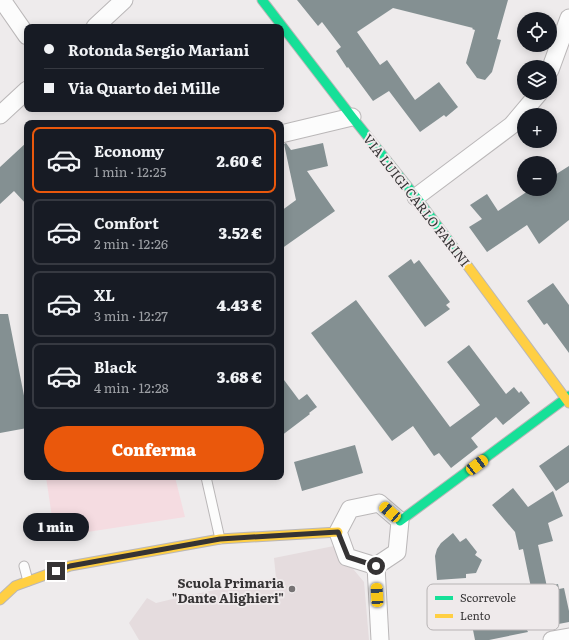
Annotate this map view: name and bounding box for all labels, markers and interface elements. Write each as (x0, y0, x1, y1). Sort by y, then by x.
map controls (517, 12, 557, 196)
button: locate (517, 12, 557, 52)
text: Rotonda Sergio Mariani (68, 38, 249, 61)
button: layers (517, 60, 557, 100)
text: Via Quarto dei Mille (68, 76, 220, 99)
button: + (517, 108, 557, 148)
street label: VIA LUIGI CARLO FARINI (359, 130, 475, 270)
text: Economy (94, 139, 164, 162)
icon: car (46, 142, 82, 178)
text: 2.60 € (216, 149, 262, 172)
button: − (517, 156, 557, 196)
text: 1 min · 12:25 (94, 162, 166, 181)
text: Comfort (94, 211, 159, 234)
icon: car (46, 214, 82, 250)
text: 3.52 € (218, 221, 262, 244)
text: 2 min · 12:26 (94, 234, 168, 253)
text: XL (94, 283, 115, 306)
icon: car (46, 286, 82, 322)
text: 4.43 € (216, 293, 262, 316)
text: 3 min · 12:27 (94, 306, 168, 325)
text: Black (94, 355, 137, 378)
icon: car (46, 358, 82, 394)
text: 3.68 € (217, 365, 262, 388)
text: 4 min · 12:28 (94, 378, 169, 397)
button: Conferma (44, 426, 264, 472)
car (464, 453, 490, 477)
car (377, 500, 403, 524)
callout: 1 min (23, 513, 89, 541)
text: 1 min (38, 517, 74, 536)
route start (367, 557, 385, 575)
route end (47, 562, 65, 580)
place label: Scuola Primaria "Dante Alighieri" (172, 573, 284, 607)
car (370, 583, 384, 607)
marker: Scuola Primaria "Dante Alighieri" (287, 584, 297, 594)
legend (427, 584, 559, 630)
text: Scorrevole (460, 589, 516, 605)
text: Lento (460, 607, 490, 623)

